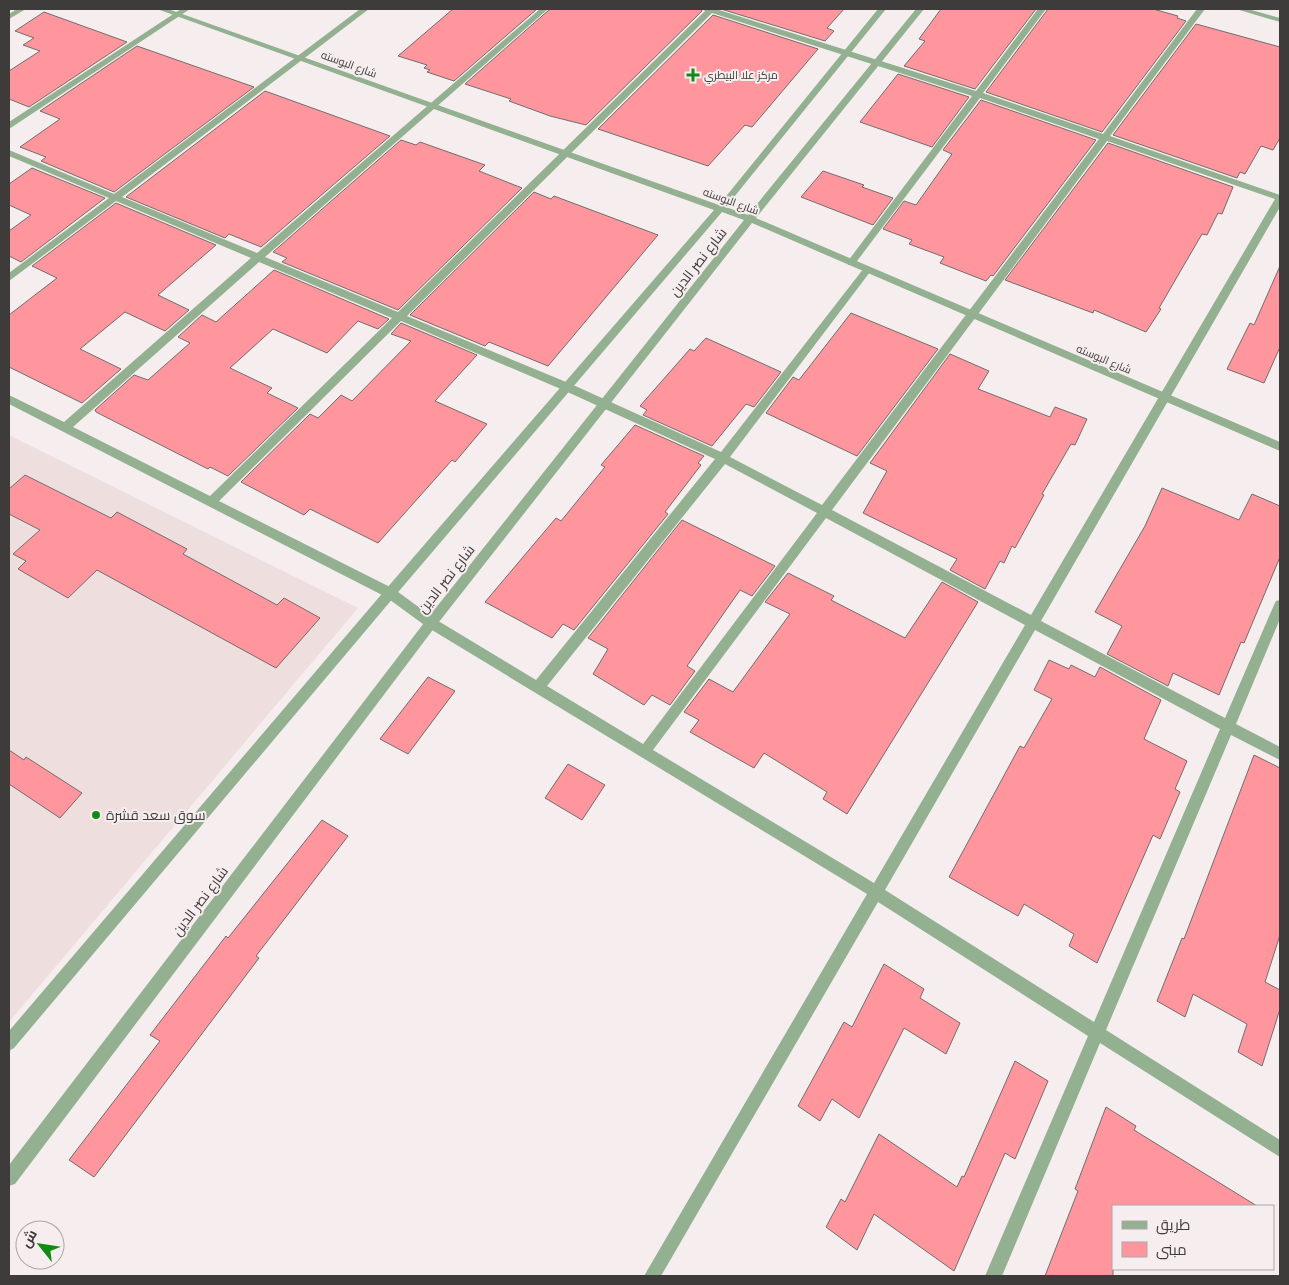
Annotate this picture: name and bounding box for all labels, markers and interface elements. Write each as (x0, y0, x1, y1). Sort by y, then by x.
street label: شارع البوسته (319, 47, 379, 82)
marker: مركز علا البيطري (686, 68, 700, 82)
place label: مركز علا البيطري (704, 68, 778, 84)
street label: شارع البوسته (701, 184, 761, 219)
street label: شارع نصر الدين (666, 224, 731, 301)
street label: شارع البوسته (1074, 341, 1134, 378)
street label: شارع نصر الدين (414, 541, 479, 618)
place label: سوق سعد قشرة (106, 806, 206, 825)
marker: سوق سعد قشرة (90, 809, 102, 821)
street label: شارع نصر الدين (168, 863, 233, 940)
legend (1112, 1205, 1274, 1270)
text: طريق (1156, 1215, 1190, 1235)
north arrow (15, 1220, 65, 1270)
text: ش (16, 1226, 42, 1251)
text: مبنى (1156, 1240, 1187, 1260)

